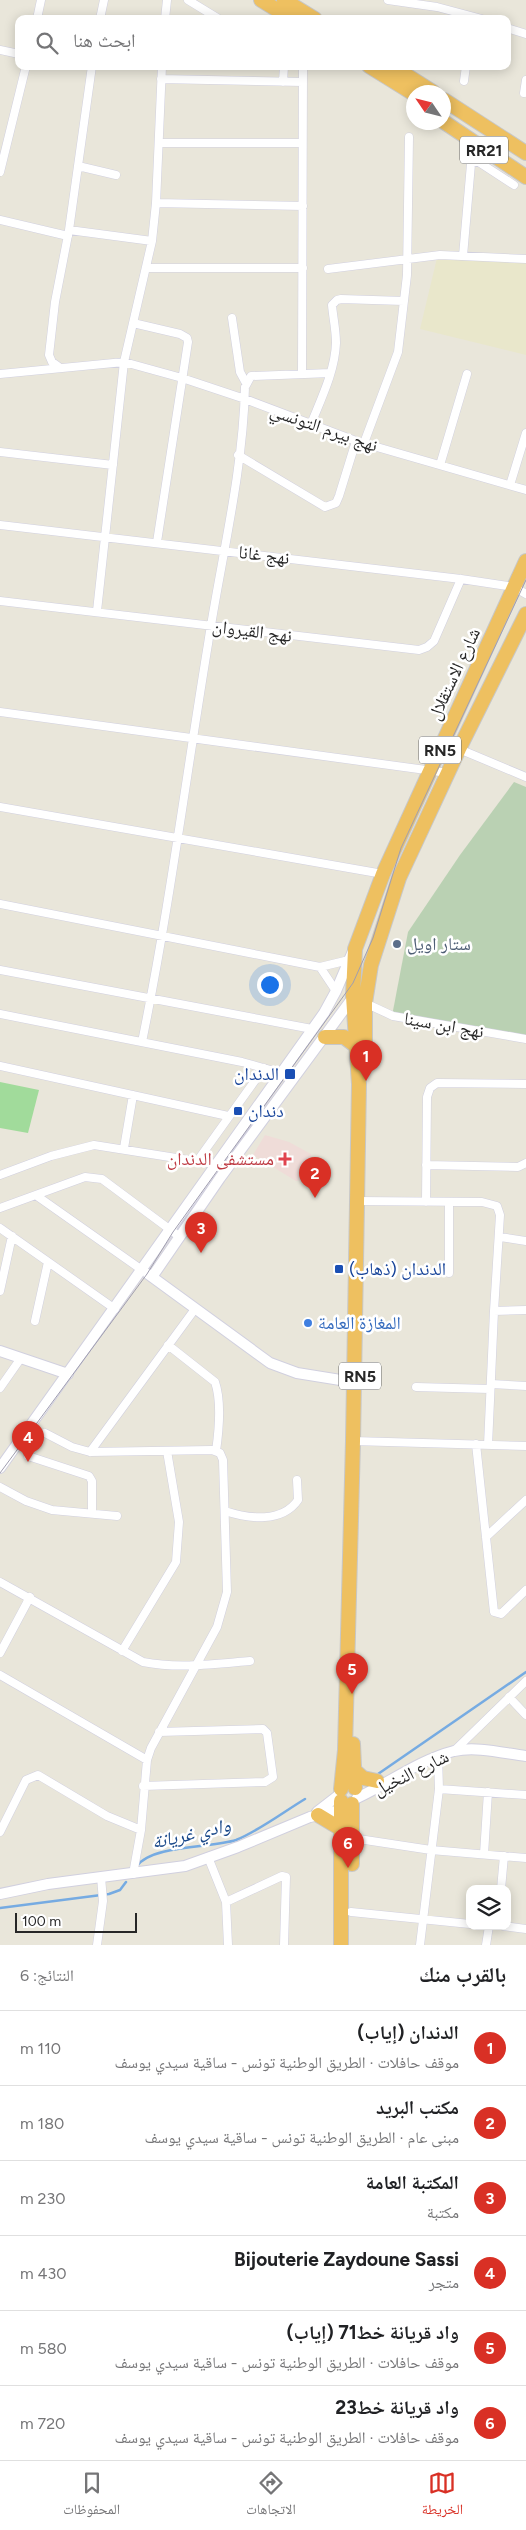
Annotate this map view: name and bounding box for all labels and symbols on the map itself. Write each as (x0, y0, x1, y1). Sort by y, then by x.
north arrow (406, 85, 451, 130)
road number: RR21 (460, 136, 508, 164)
street label: نهج بيرم التونسي (266, 399, 381, 460)
street label: نهج غانا (237, 541, 291, 570)
street label: نهج القيروان (211, 615, 293, 648)
street label: شارع الاستقلال (423, 624, 485, 724)
road number: RN5 (419, 736, 461, 764)
place label: ستار اويل (407, 933, 471, 955)
marker: ستار اويل (391, 938, 403, 950)
your location (257, 972, 283, 998)
street label: نهج ابن سينا (402, 1007, 486, 1044)
pin: 1 (350, 1040, 382, 1081)
place label: الدندان (234, 1063, 279, 1085)
marker: الدندان (283, 1067, 297, 1081)
place label: دندان (248, 1100, 284, 1122)
marker: دندان (232, 1105, 244, 1117)
place label: مستشفى الدندان (167, 1148, 274, 1170)
marker: مستشفى الدندان (278, 1152, 292, 1166)
pin: 2 (299, 1157, 331, 1198)
pin: 3 (185, 1212, 217, 1253)
place label: الدندان (ذهاب) (349, 1258, 446, 1280)
marker: الدندان (ذهاب) (333, 1263, 345, 1275)
place label: المغازة العامة (318, 1312, 401, 1334)
marker: المغازة العامة (302, 1317, 314, 1329)
road number: RN5 (339, 1362, 381, 1390)
pin: 4 (12, 1421, 44, 1462)
pin: 5 (336, 1653, 368, 1694)
street label: شارع النخيل (370, 1745, 452, 1801)
water label: وادي غريانة (149, 1813, 234, 1857)
pin: 6 (332, 1827, 364, 1868)
scale bar (15, 1910, 138, 1933)

